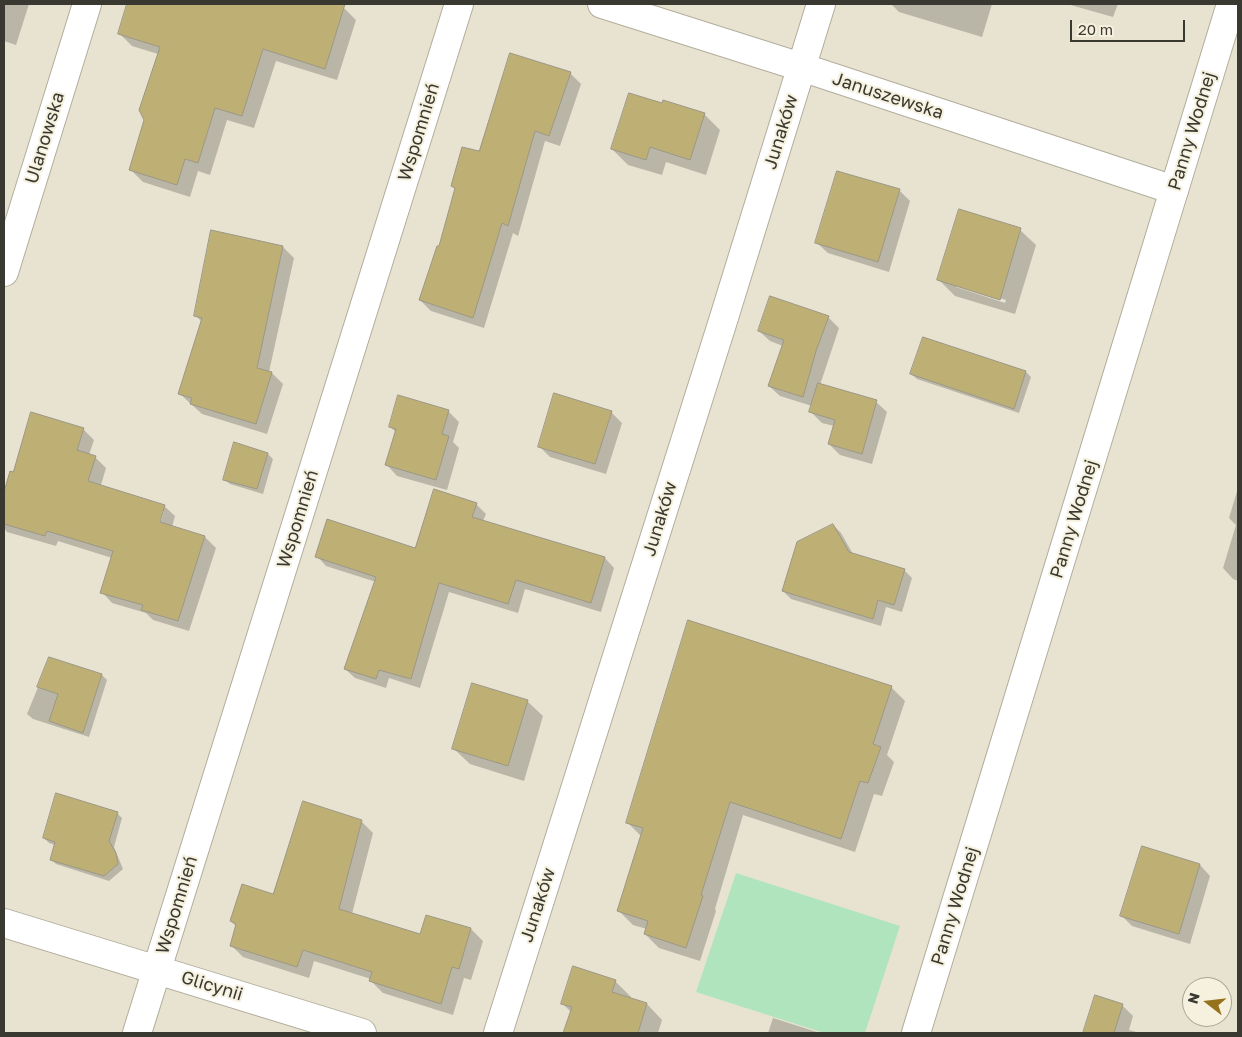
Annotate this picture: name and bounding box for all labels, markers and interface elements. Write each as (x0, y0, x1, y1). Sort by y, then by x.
scale bar (1072, 10, 1187, 42)
text: 20 m (1078, 20, 1113, 38)
street label: Januszewska (830, 68, 946, 124)
street label: Panny Wodnej (1164, 69, 1220, 193)
street label: Wspomnień (394, 80, 444, 184)
street label: Ulanowska (21, 89, 69, 187)
street label: Junaków (759, 92, 803, 172)
street label: Panny Wodnej (1046, 457, 1102, 581)
street label: Wspomnień (273, 467, 323, 571)
street label: Junaków (638, 479, 682, 559)
street label: Panny Wodnej (927, 844, 983, 968)
street label: Wspomnień (152, 853, 202, 957)
street label: Junaków (516, 865, 560, 945)
street label: Glicynii (178, 966, 246, 1006)
north arrow (1182, 977, 1232, 1027)
text: N (1183, 991, 1203, 1005)

